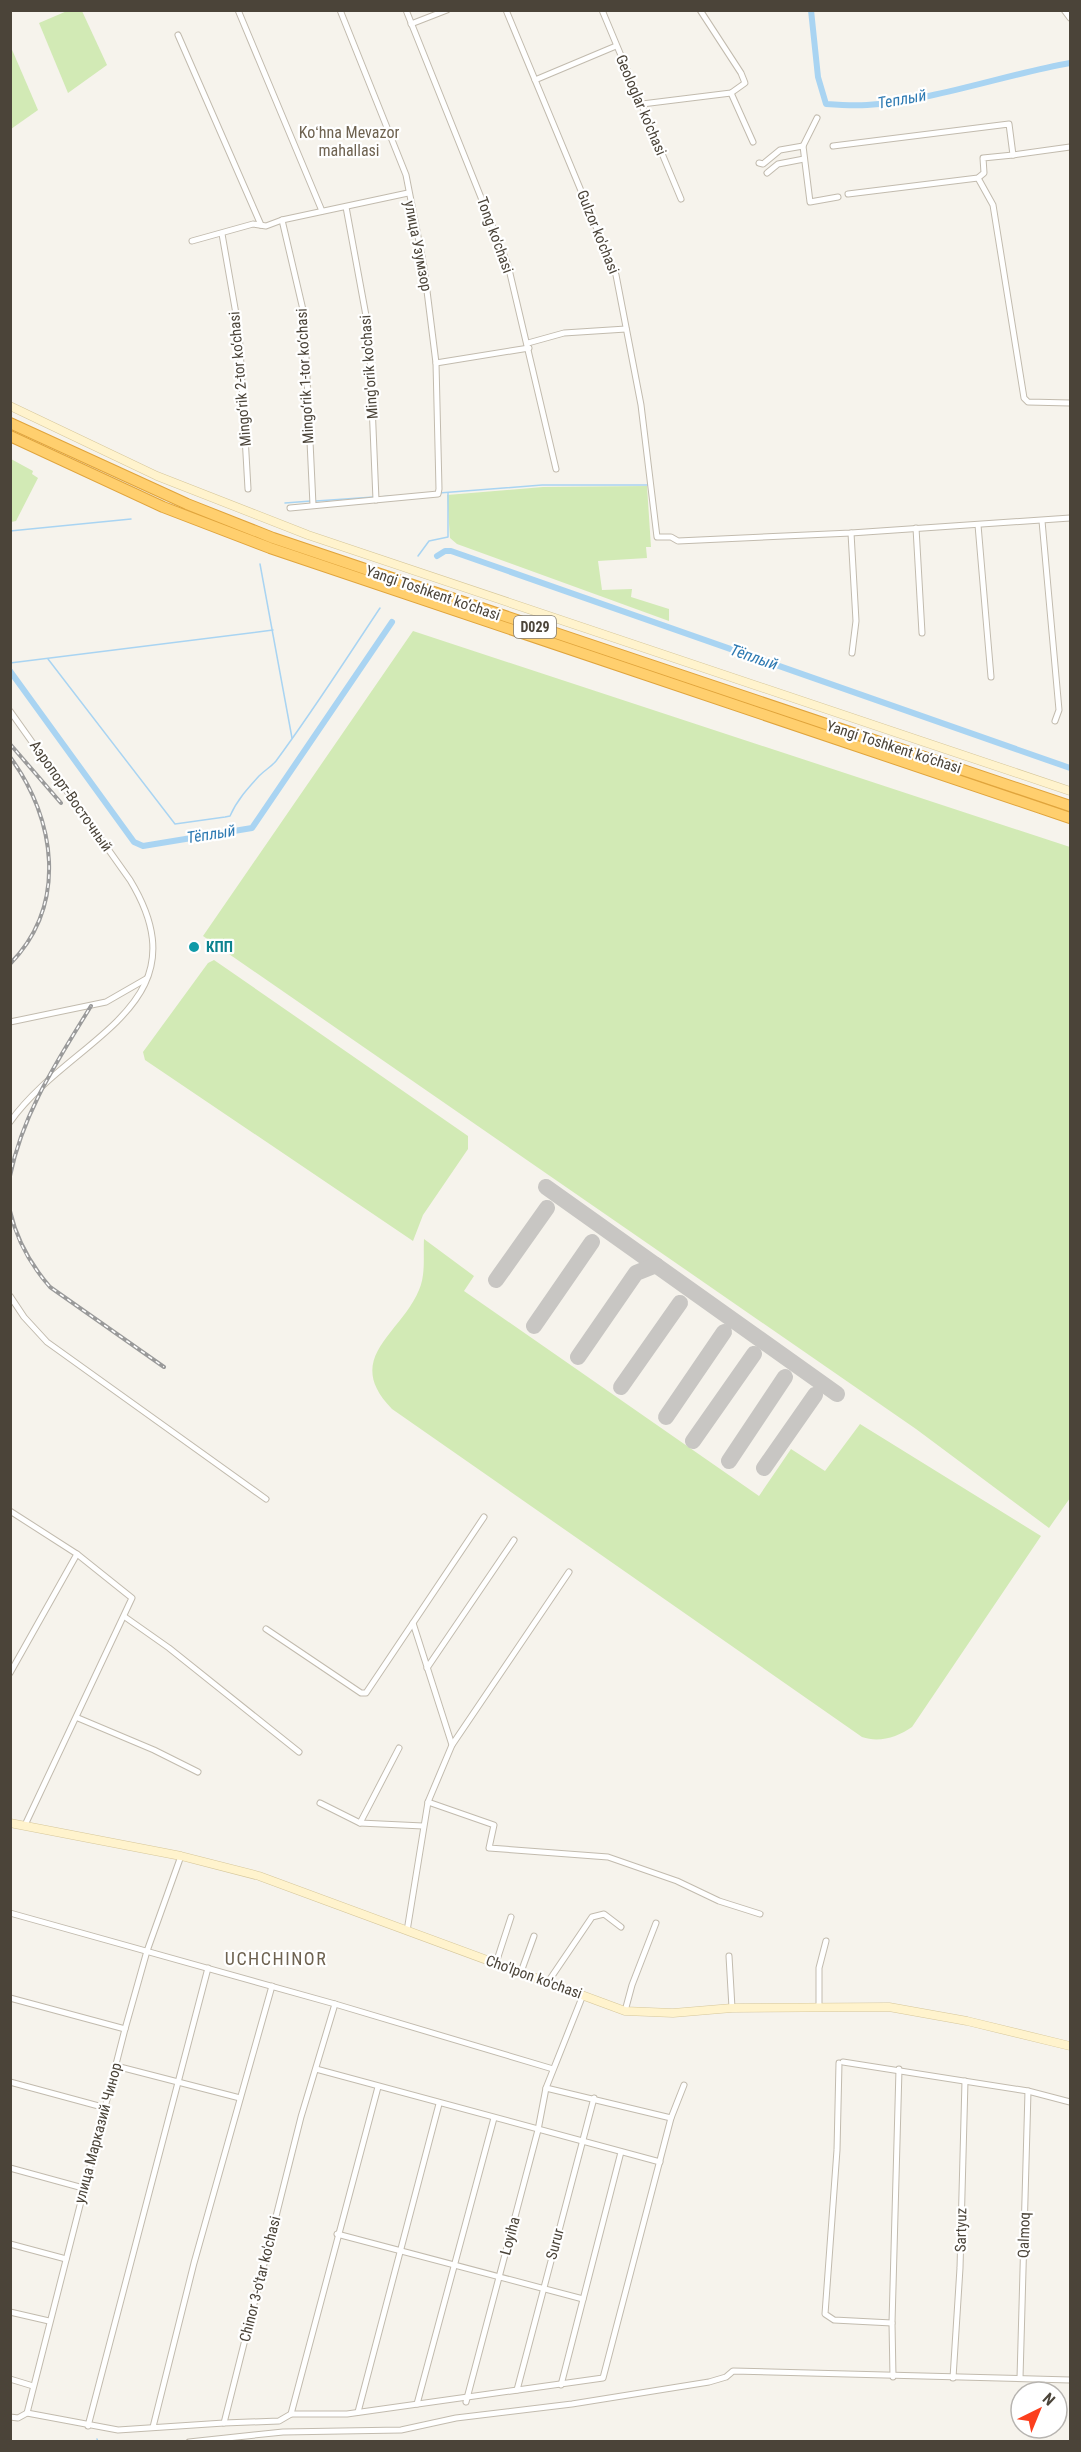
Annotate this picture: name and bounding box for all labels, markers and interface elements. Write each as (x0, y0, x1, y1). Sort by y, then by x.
street label: Geologlar ko'chasi (612, 52, 670, 158)
water label: Теплый (876, 85, 928, 113)
district label: Koʻhna Mevazor mahallasi (299, 123, 399, 160)
street label: Gulzor ko'chasi (573, 188, 623, 276)
street label: Tong ko'chasi (473, 194, 517, 276)
street label: улица Узумзор (400, 199, 436, 293)
street label: Mingo‘rik 1-tor ko‘chasi (292, 308, 318, 444)
street label: Mingo‘rik 2-tor ko‘chasi (225, 311, 255, 447)
street label: Ming'orik ko'chasi (356, 314, 382, 420)
street label: Yangi Toshkent ko‘chasi (364, 562, 502, 624)
road number: D029 (514, 616, 556, 638)
water label: Тёплый (728, 640, 780, 674)
street label: Yangi Toshkent ko‘chasi (824, 717, 964, 777)
street label: Аэропорт-Восточный (26, 737, 116, 855)
water label: Тёплый (185, 821, 237, 847)
place label: КПП (206, 938, 233, 956)
marker: КПП (187, 940, 201, 954)
district label: UCHCHINOR (225, 1948, 327, 1969)
street label: Cho'lpon ko'chasi (483, 1951, 585, 2003)
street label: улица Марказий Чинор (71, 2061, 125, 2205)
street label: Sartyuz (952, 2208, 970, 2252)
street label: Qalmoq (1014, 2212, 1034, 2258)
street label: Chinor 3-o'tar ko'chasi (236, 2214, 284, 2344)
street label: Loyiha (496, 2215, 524, 2257)
street label: Surur (542, 2226, 568, 2262)
north arrow (1009, 2380, 1069, 2440)
text: N (1039, 2389, 1059, 2410)

